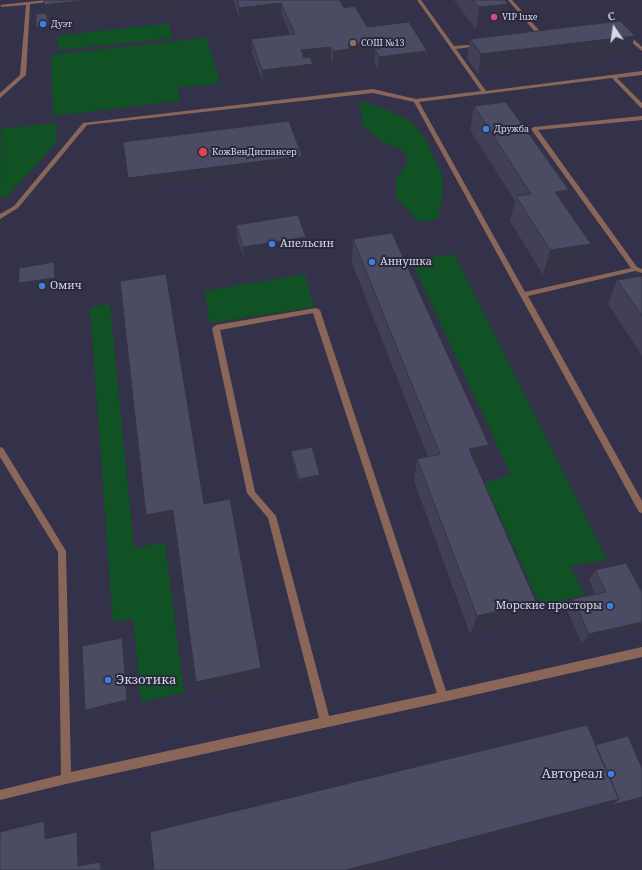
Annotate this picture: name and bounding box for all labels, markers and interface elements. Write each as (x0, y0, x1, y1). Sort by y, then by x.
north arrow (594, 8, 634, 48)
text: С (606, 8, 616, 24)
marker: VIP luxe (489, 12, 499, 22)
place label: VIP luxe (502, 12, 538, 22)
marker: Дуэт (38, 19, 48, 29)
place label: Дуэт (51, 19, 72, 29)
marker: СОШ №13 (348, 38, 358, 48)
place label: СОШ №13 (361, 38, 404, 48)
marker: Дружба (481, 124, 491, 134)
place label: Дружба (494, 124, 529, 134)
marker: КожВенДиспансер (197, 146, 209, 158)
place label: КожВенДиспансер (212, 147, 297, 157)
place label: Апельсин (280, 237, 334, 251)
marker: Апельсин (267, 239, 277, 249)
place label: Аннушка (380, 255, 432, 269)
marker: Аннушка (367, 257, 377, 267)
place label: Омич (50, 279, 82, 293)
marker: Омич (37, 281, 47, 291)
place label: Морские просторы (496, 599, 602, 613)
marker: Морские просторы (605, 601, 615, 611)
place label: Экзотика (116, 672, 176, 688)
marker: Экзотика (103, 675, 113, 685)
place label: Автореал (542, 766, 603, 782)
marker: Автореал (606, 769, 616, 779)

